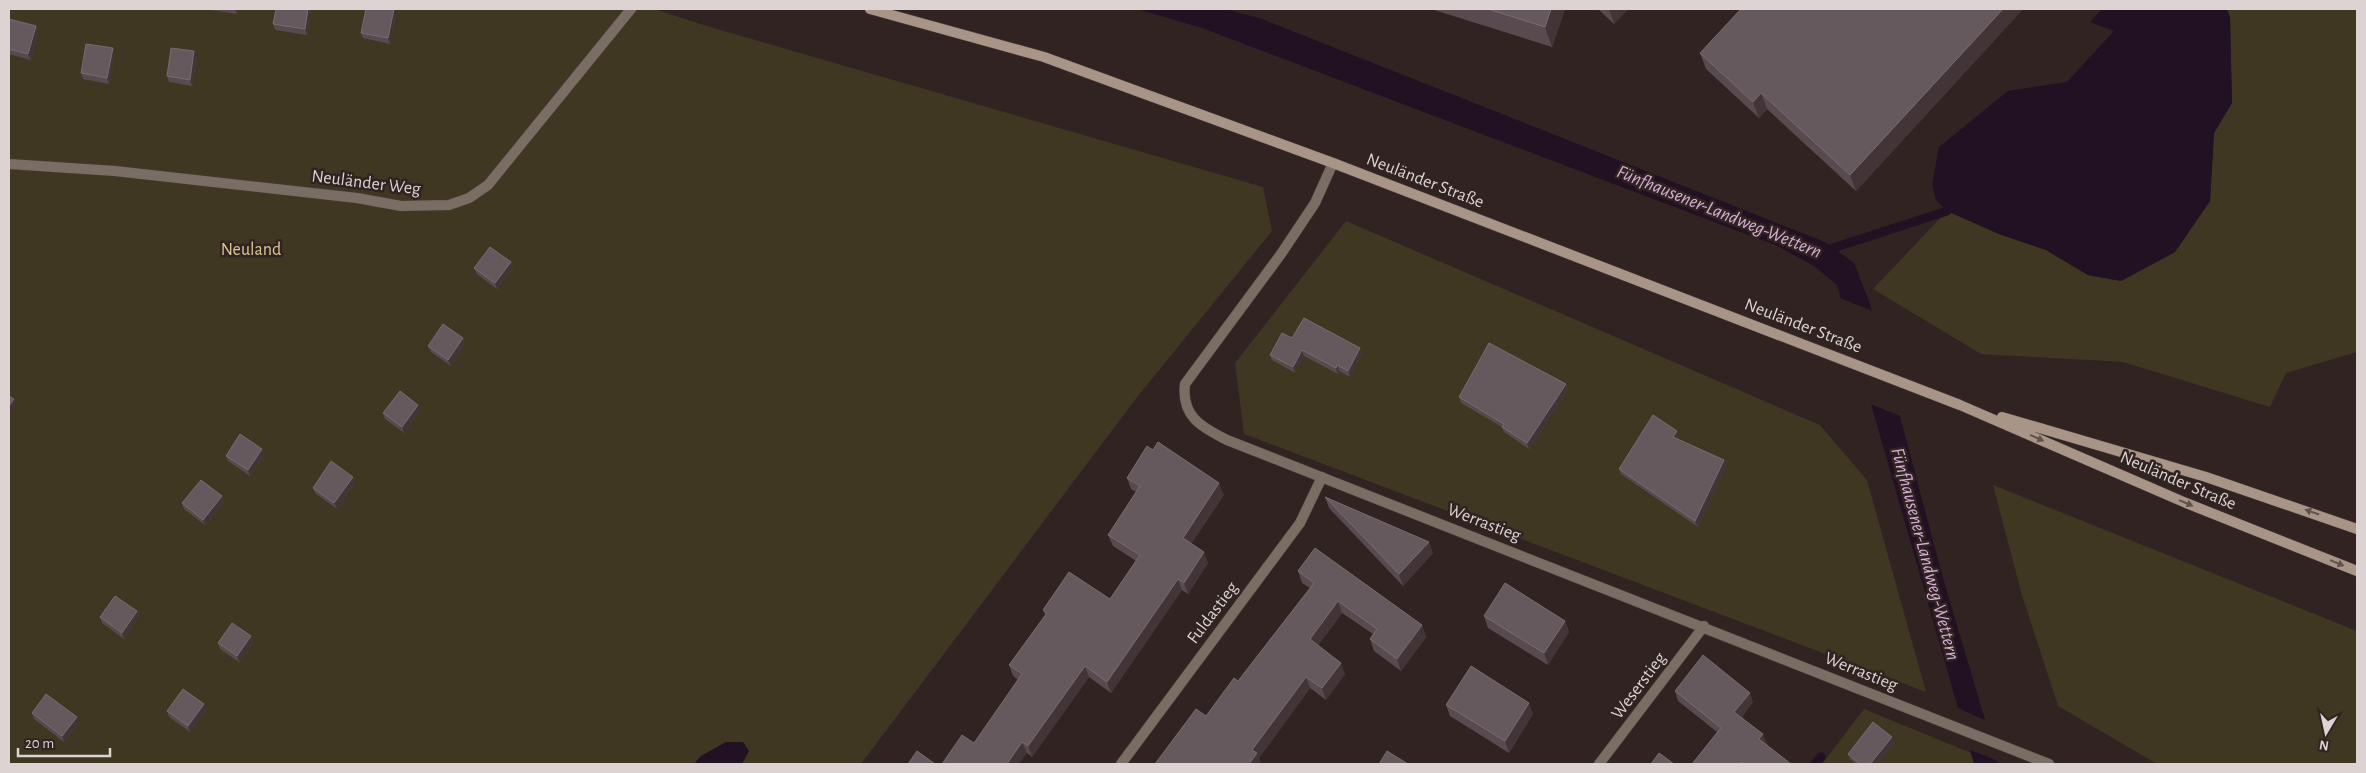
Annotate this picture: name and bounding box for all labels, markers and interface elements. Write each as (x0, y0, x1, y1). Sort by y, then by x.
street label: Neuländer Straße (1364, 150, 1486, 212)
water label: Fünfhausener-Landweg-Wettern (1614, 162, 1824, 262)
street label: Neuländer Weg (310, 167, 422, 199)
park label: Neuland (221, 241, 281, 259)
street label: Neuländer Straße (1742, 295, 1864, 357)
one-way arrow (2030, 435, 2044, 443)
water label: Fünfhausener-Landweg-Wettern (1887, 446, 1963, 662)
street label: Neuländer Straße (2117, 448, 2239, 514)
one-way arrow (2179, 499, 2194, 507)
street label: Werrastieg (1445, 501, 1523, 545)
one-way arrow (2304, 508, 2319, 516)
one-way arrow (2330, 560, 2344, 568)
street label: Fuldastieg (1184, 579, 1242, 647)
street label: Weserstieg (1608, 649, 1670, 723)
street label: Werrastieg (1822, 649, 1900, 695)
north arrow (2301, 708, 2351, 758)
scale bar (18, 726, 110, 758)
text: 20 m (25, 736, 54, 751)
text: N (2318, 737, 2330, 753)

